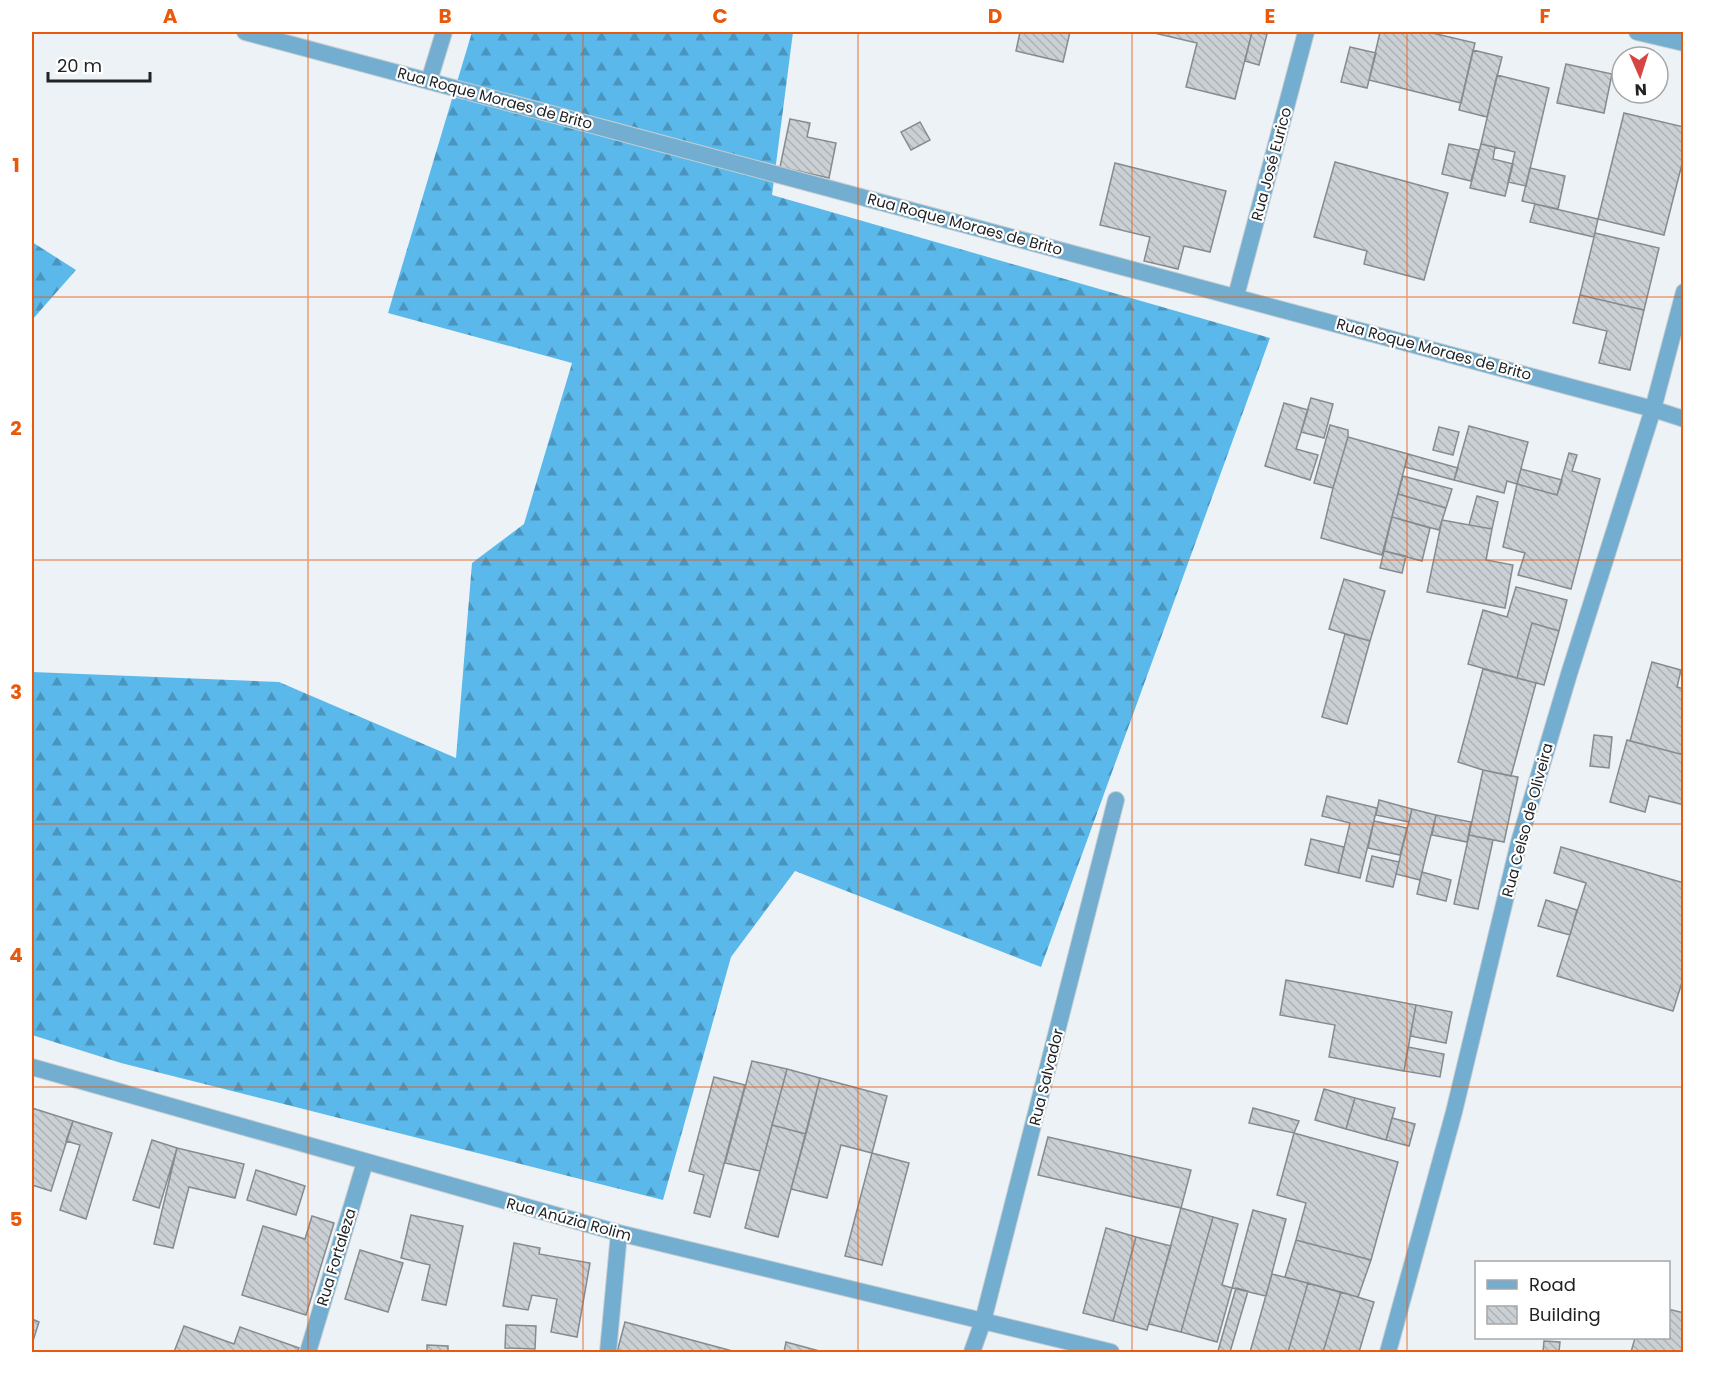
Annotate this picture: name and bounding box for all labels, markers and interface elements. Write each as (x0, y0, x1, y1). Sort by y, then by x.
text: A (163, 2, 178, 30)
text: B (438, 2, 452, 30)
text: C (712, 2, 728, 30)
text: D (988, 2, 1002, 30)
text: E (1265, 2, 1275, 30)
text: F (1540, 2, 1551, 30)
scale bar (48, 45, 150, 83)
north arrow (1610, 45, 1670, 105)
text: 20 m (57, 53, 102, 78)
street label: Rua Roque Moraes de Brito (395, 62, 595, 134)
text: N (1634, 78, 1647, 101)
street label: Rua José Eurico (1246, 105, 1296, 223)
text: 1 (12, 151, 20, 179)
street label: Rua Roque Moraes de Brito (865, 188, 1065, 260)
street label: Rua Roque Moraes de Brito (1334, 313, 1534, 385)
text: 2 (10, 414, 22, 442)
text: 3 (10, 678, 22, 706)
street label: Rua Celso de Oliveira (1496, 741, 1558, 899)
text: 4 (9, 941, 23, 969)
street label: Rua Salvador (1024, 1026, 1068, 1128)
street label: Rua Anúzia Rolim (504, 1192, 634, 1246)
text: 5 (10, 1205, 23, 1233)
street label: Rua Fortaleza (311, 1206, 361, 1308)
legend (1475, 1261, 1670, 1339)
text: Road (1529, 1272, 1576, 1297)
text: Building (1529, 1302, 1601, 1327)

